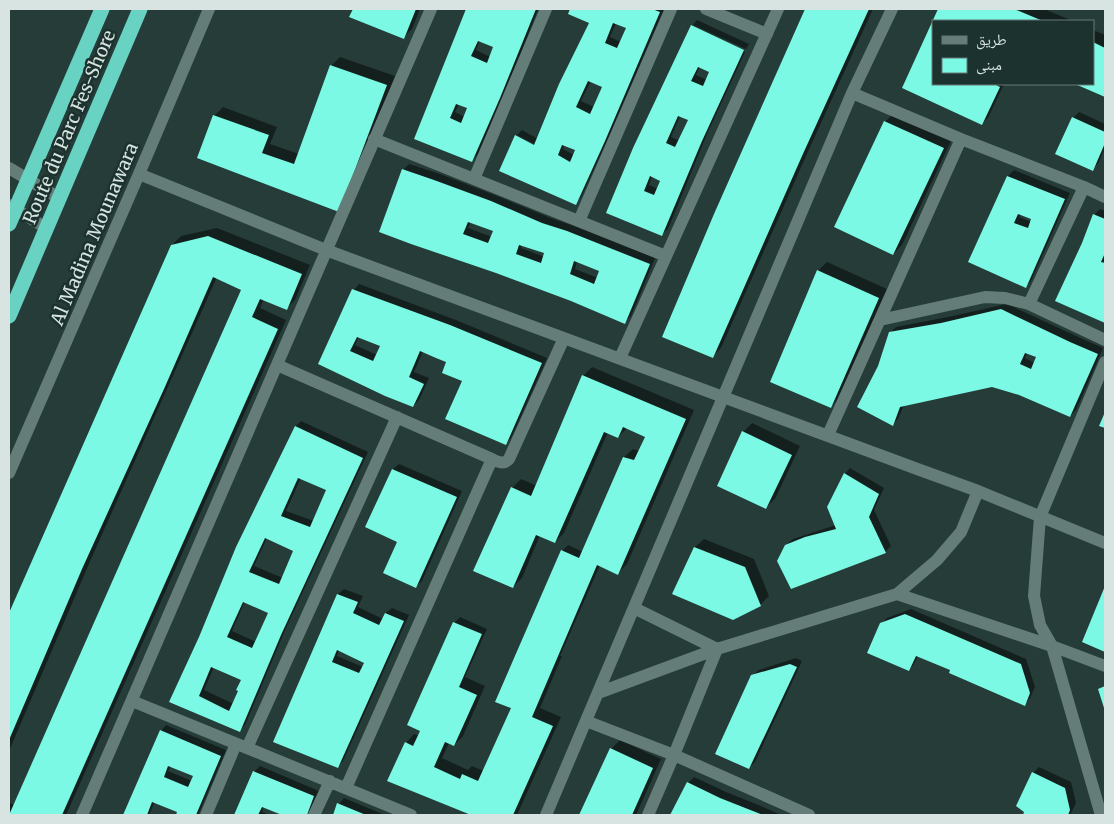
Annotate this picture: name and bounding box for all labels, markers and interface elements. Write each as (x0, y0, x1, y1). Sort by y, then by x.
legend (932, 20, 1094, 85)
street label: Route du Parc Fes-Shore (18, 27, 120, 227)
text: طريق (976, 30, 1007, 50)
text: مبنى (976, 55, 1002, 75)
street label: Al Madina Mounawara (45, 139, 143, 330)

